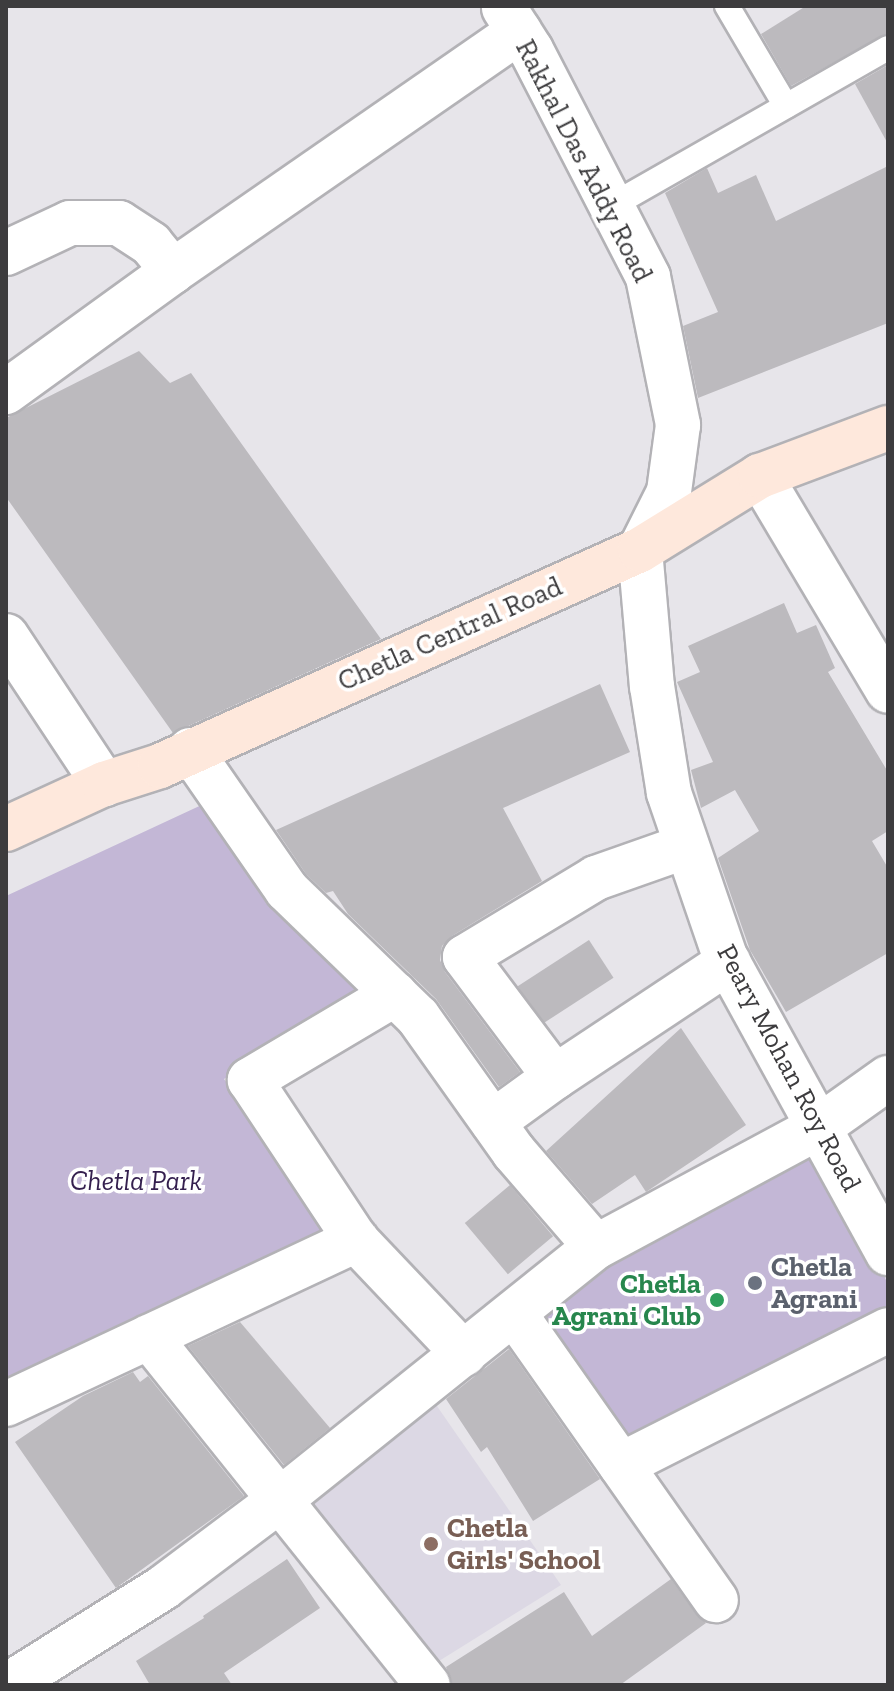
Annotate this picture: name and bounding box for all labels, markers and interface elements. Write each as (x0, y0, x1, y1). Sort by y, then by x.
street label: Rakhal Das Addy Road (508, 33, 660, 289)
street label: Chetla Central Road (333, 570, 567, 698)
street label: Peary Mohan Roy Road (709, 938, 869, 1198)
park label: Chetla Park (70, 1164, 202, 1198)
place label: Chetla Agrani (771, 1250, 857, 1316)
place label: Chetla Agrani Club (552, 1267, 701, 1333)
marker: Chetla Agrani (746, 1274, 764, 1292)
marker: Chetla Agrani Club (708, 1291, 726, 1309)
place label: Chetla Girls' School (447, 1511, 601, 1577)
marker: Chetla Girls' School (422, 1535, 440, 1553)

